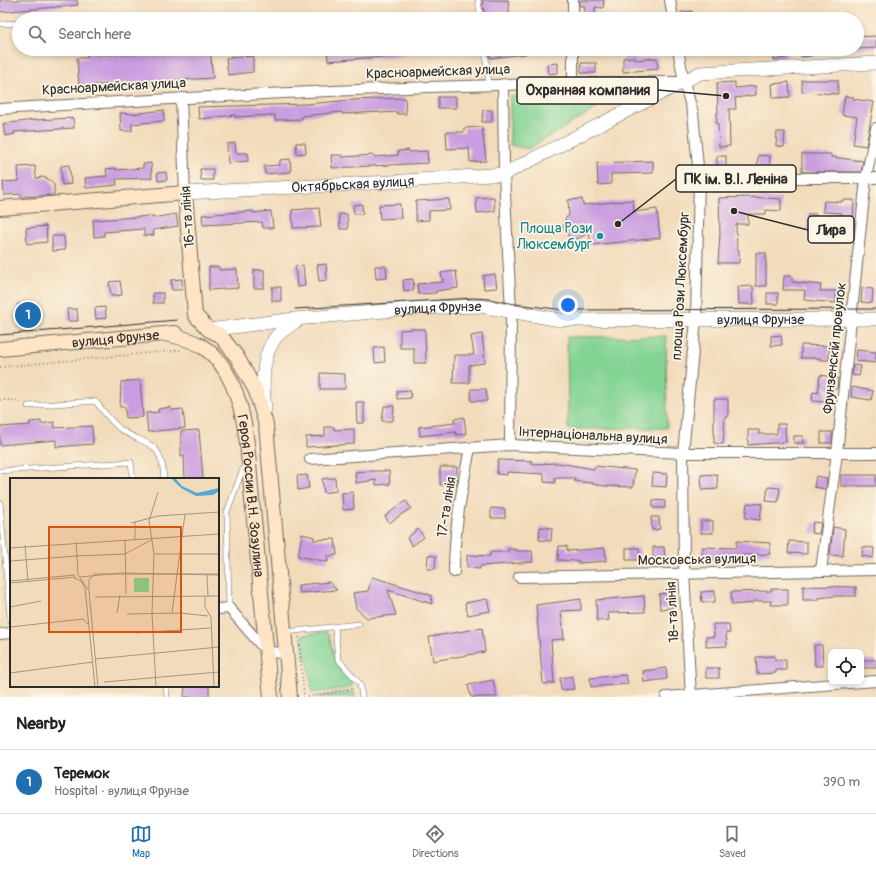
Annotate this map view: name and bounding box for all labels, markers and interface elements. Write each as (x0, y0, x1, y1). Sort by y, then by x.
search box (12, 12, 864, 56)
icon: search (26, 23, 48, 45)
text: Search here (58, 25, 131, 44)
street label: Красноармейская улица (366, 60, 510, 83)
street label: Красноармейская улица (42, 74, 186, 99)
callout: Охранная компания (517, 77, 658, 104)
text: Охранная компания (526, 81, 650, 100)
callout: ПК ім. В.І. Леніна (676, 165, 796, 192)
text: ПК ім. В.І. Леніна (684, 170, 788, 189)
street label: Октябрьская вулиця (291, 172, 415, 196)
street label: 16-та лінія (177, 185, 198, 249)
street label: площа Рози Люксембург (668, 211, 693, 361)
callout: Лира (808, 216, 854, 243)
place label: Площа Рози Люксембург (516, 220, 592, 253)
text: Лира (815, 221, 846, 240)
marker: Площа Рози Люксембург (595, 231, 605, 241)
street label: Фрунзенскій провулок (819, 281, 850, 415)
your location (558, 295, 578, 315)
street label: вулиця Фрунзе (393, 298, 482, 319)
pin: 1 (15, 300, 41, 330)
street label: вулиця Фрунзе (717, 311, 804, 329)
street label: вулиця Фрунзе (71, 326, 160, 351)
street label: Героя России В.Н. Зозулина (233, 413, 267, 578)
street label: Інтернаціональна вулиця (518, 423, 668, 448)
street label: 17-та лінія (433, 475, 460, 539)
inset map (10, 478, 219, 687)
street label: Московська вулиця (638, 550, 756, 569)
street label: 18-та лінія (662, 581, 683, 643)
map controls (828, 649, 864, 685)
button: locate (828, 649, 864, 685)
text: Nearby (16, 713, 65, 734)
text: Теремок (54, 764, 110, 783)
text: 1 (26, 774, 32, 790)
text: 390 m (823, 774, 860, 790)
text: Hospital · вулиця Фрунзе (54, 783, 189, 799)
tab: Map (130, 823, 152, 860)
tab: Directions (412, 823, 459, 860)
tab: Saved (719, 823, 746, 860)

